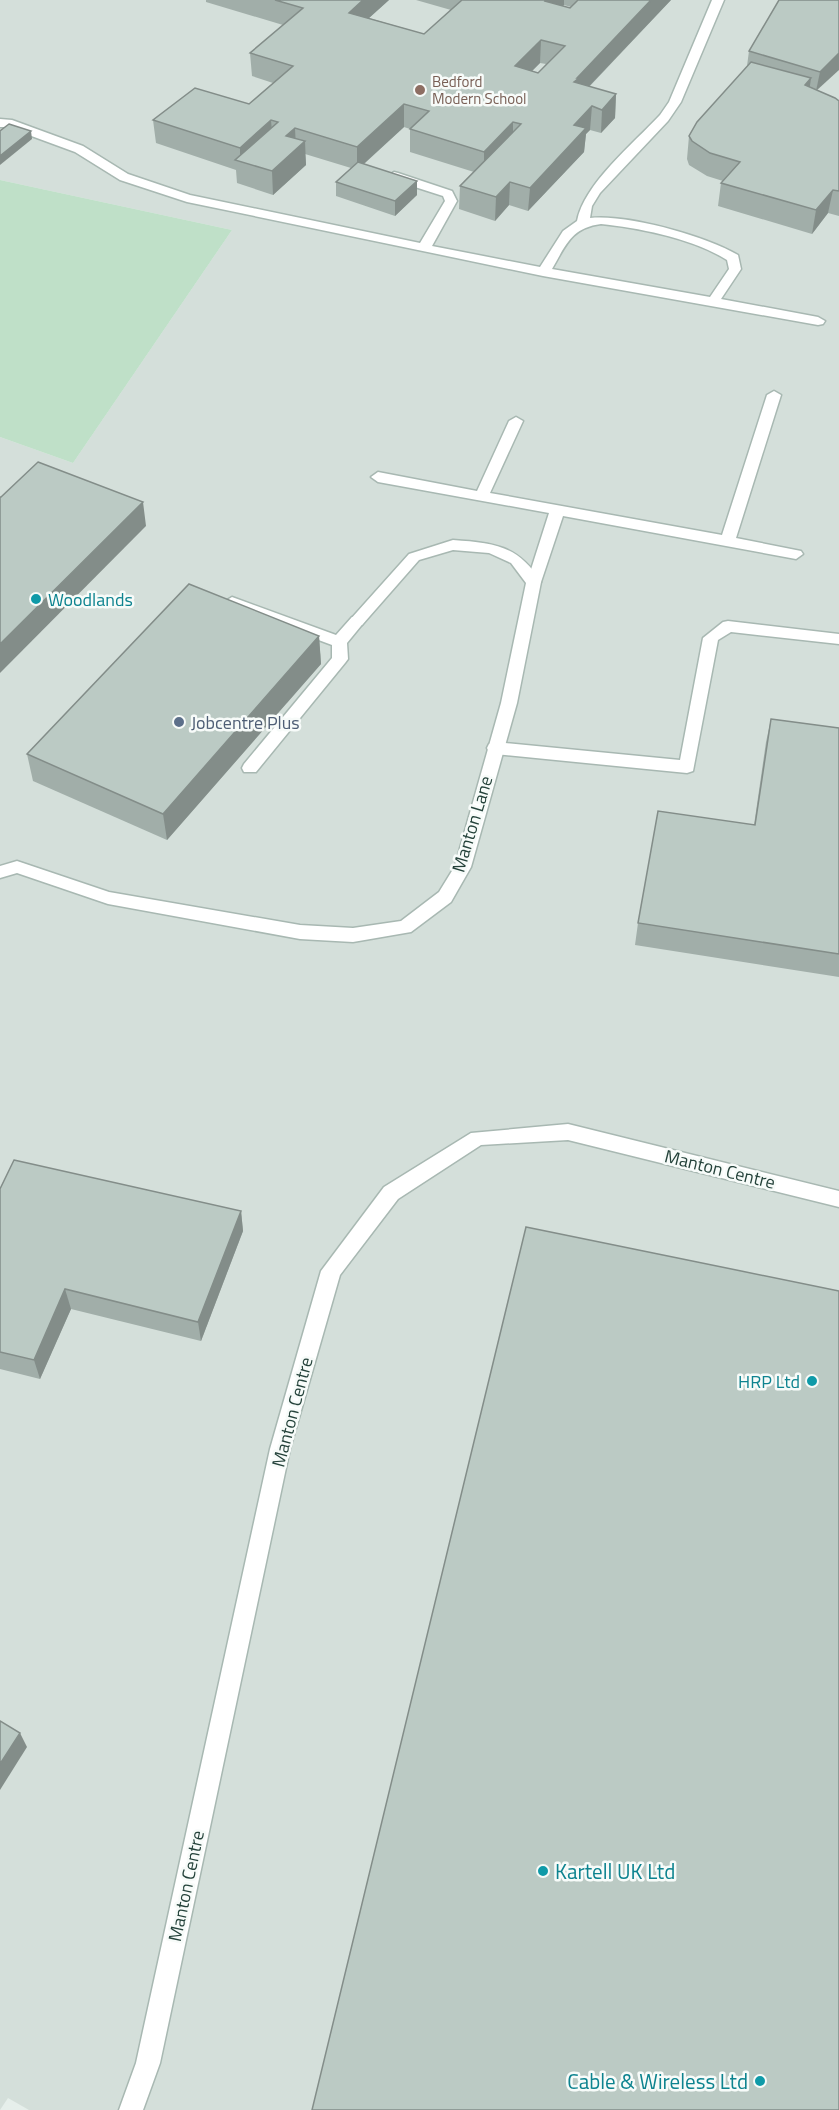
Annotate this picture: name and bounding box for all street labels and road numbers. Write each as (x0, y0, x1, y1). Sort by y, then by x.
street label: Manton Lane (445, 772, 499, 876)
street label: Manton Centre (662, 1142, 778, 1196)
street label: Manton Centre (264, 1354, 320, 1470)
street label: Manton Centre (161, 1828, 211, 1944)

